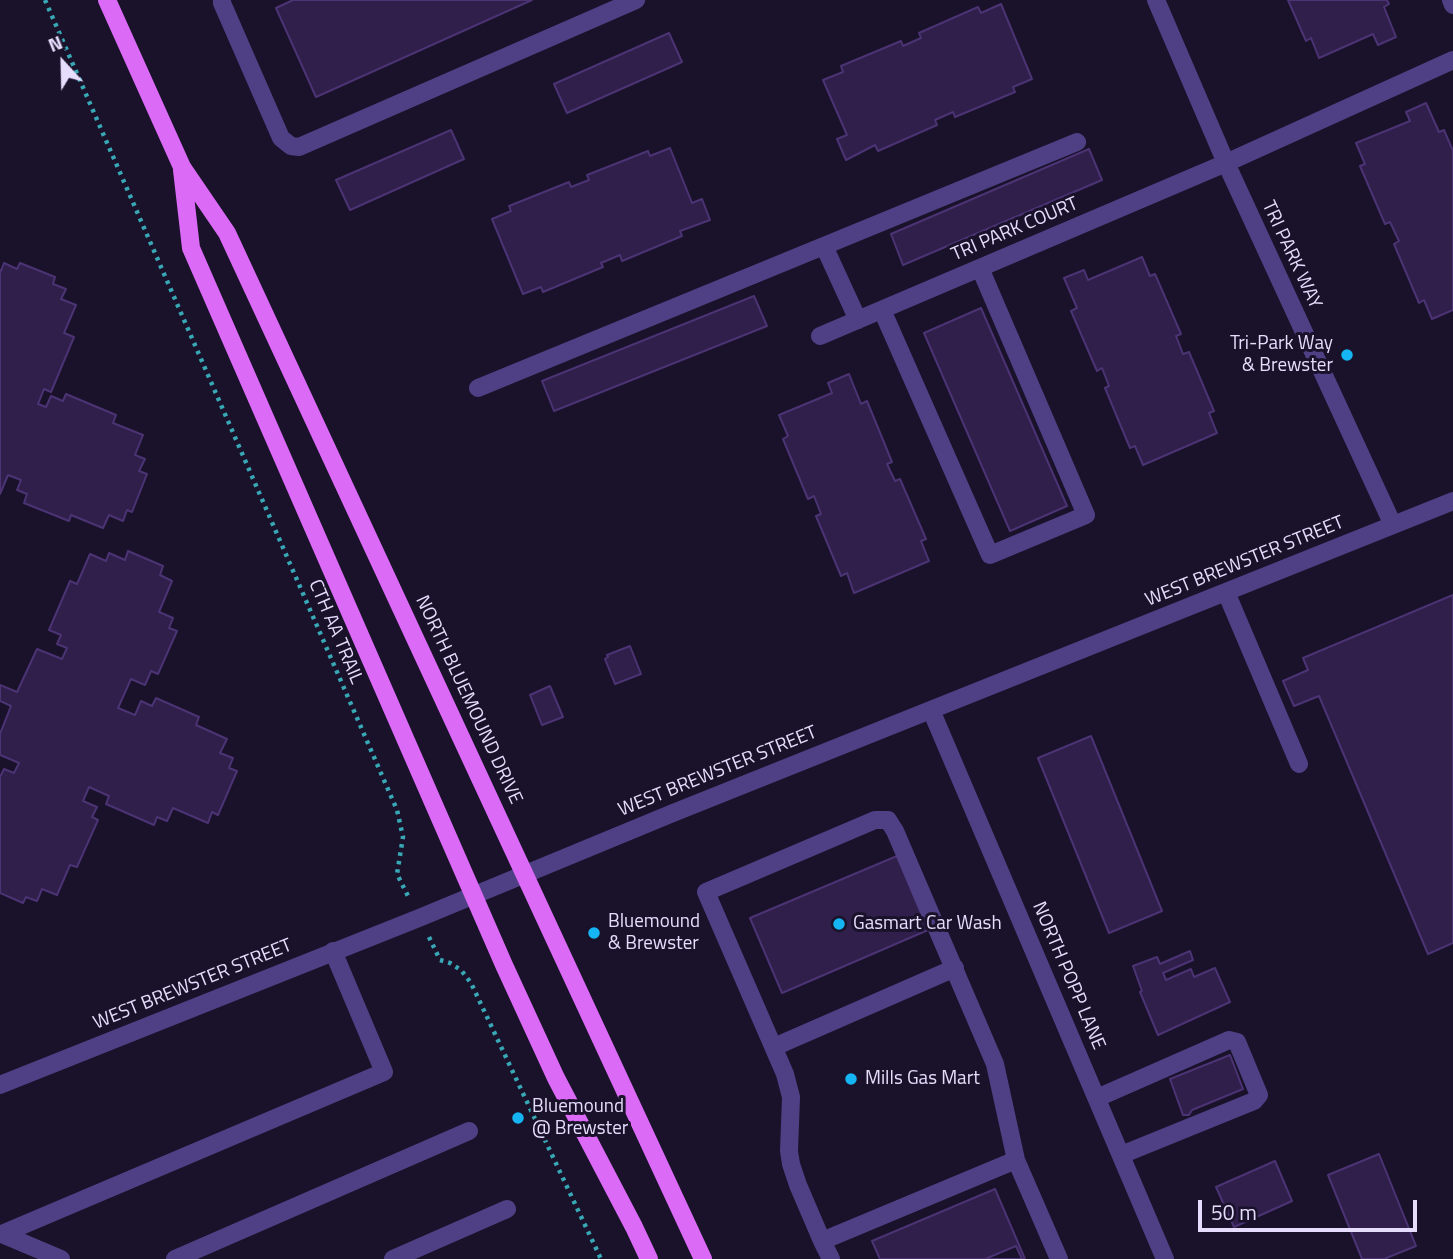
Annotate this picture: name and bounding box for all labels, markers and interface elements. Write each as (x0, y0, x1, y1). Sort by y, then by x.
text: N (43, 27, 66, 59)
north arrow (28, 28, 98, 98)
street label: TRI PARK COURT (948, 193, 1082, 267)
street label: TRI PARK WAY (1256, 197, 1326, 313)
place label: Tri-Park Way & Brewster (1230, 333, 1333, 377)
marker: Tri-Park Way & Brewster (1339, 347, 1355, 363)
street label: WEST BREWSTER STREET (1142, 512, 1348, 612)
street label: CTH AA TRAIL (303, 577, 367, 687)
street label: NORTH BLUEMOUND DRIVE (410, 592, 526, 808)
street label: WEST BREWSTER STREET (615, 722, 821, 822)
street label: NORTH POPP LANE (1027, 899, 1109, 1053)
place label: Bluemound & Brewster (608, 911, 700, 955)
place label: Gasmart Car Wash (853, 913, 1002, 935)
marker: Gasmart Car Wash (831, 916, 847, 932)
marker: Bluemound & Brewster (586, 925, 602, 941)
street label: WEST BREWSTER STREET (90, 935, 296, 1035)
place label: Mills Gas Mart (865, 1068, 980, 1090)
marker: Mills Gas Mart (843, 1071, 859, 1087)
place label: Bluemound @ Brewster (532, 1096, 628, 1140)
marker: Bluemound @ Brewster (510, 1110, 526, 1126)
scale bar (1201, 1186, 1420, 1230)
text: 50 m (1211, 1196, 1257, 1228)

